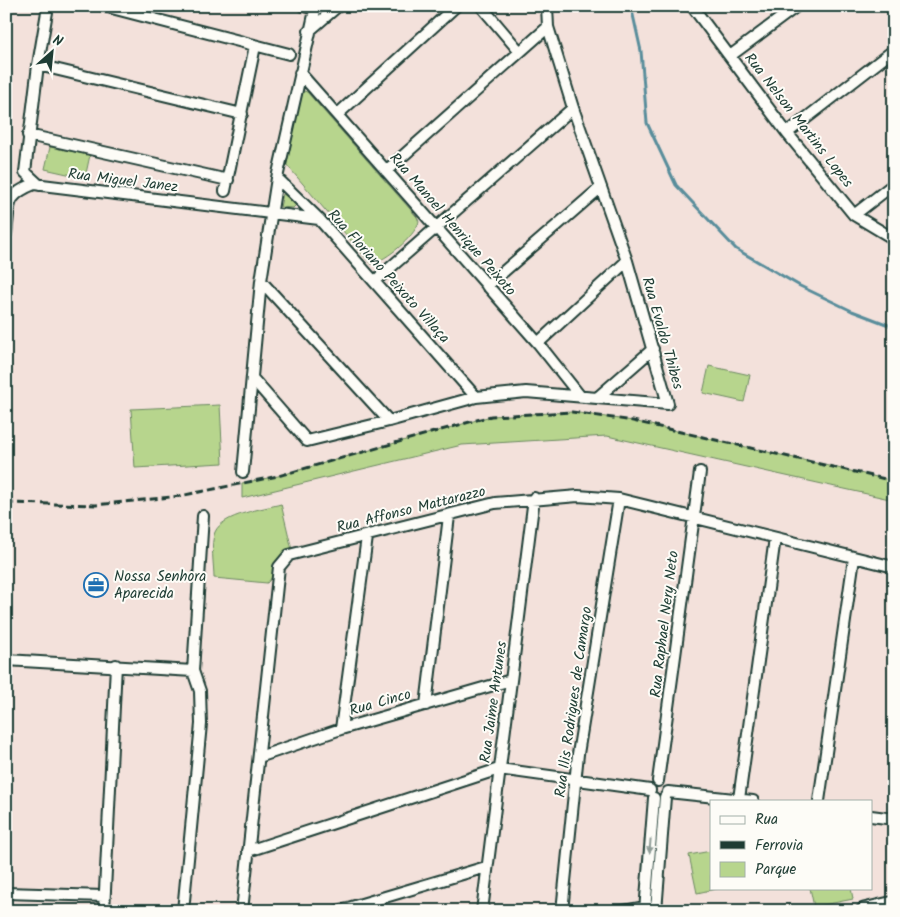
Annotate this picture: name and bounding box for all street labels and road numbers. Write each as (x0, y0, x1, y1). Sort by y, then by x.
street label: Rua Nelson Martins Lopes (738, 48, 859, 194)
street label: Rua Manoel Henrique Peixoto (383, 147, 522, 302)
street label: Rua Miguel Janez (67, 162, 180, 200)
street label: Rua Floriano Peixoto Villaça (321, 204, 455, 349)
street label: Rua Evaldo Thibes (635, 274, 690, 393)
street label: Rua Affonso Mattarazzo (334, 480, 489, 540)
street label: Rua Raphael Nery Neto (644, 549, 686, 699)
street label: Rua Ilis Rodrigues de Camargo (549, 605, 599, 799)
street label: Rua Jaime Antunes (474, 639, 514, 765)
street label: Rua Cinco (347, 683, 414, 723)

